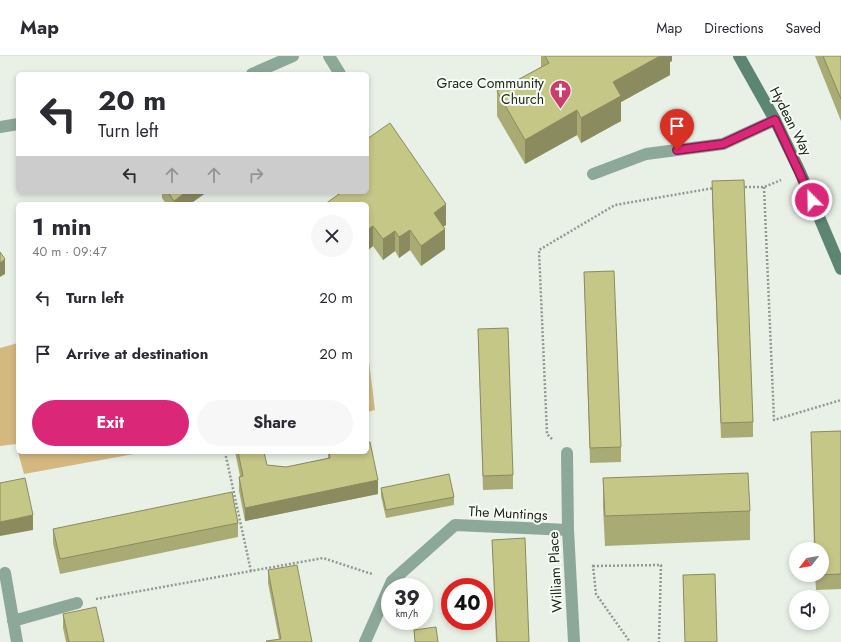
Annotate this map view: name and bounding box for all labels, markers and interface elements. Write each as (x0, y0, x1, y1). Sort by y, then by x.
text: Map (20, 14, 59, 41)
text: Map (656, 18, 682, 38)
text: Directions (704, 18, 764, 38)
text: Saved (786, 18, 821, 38)
place label: Grace Community Church (437, 73, 545, 109)
church icon: Grace Community Church (547, 78, 573, 111)
text: 20 m (98, 80, 166, 121)
street label: Hydean Way (765, 83, 817, 160)
icon: left (32, 88, 84, 140)
pin (660, 109, 694, 150)
icon: arrive (666, 115, 688, 137)
text: Turn left (98, 118, 158, 144)
icon: left (119, 164, 141, 186)
icon: ahead (161, 164, 183, 186)
icon: ahead (203, 164, 225, 186)
icon: right (245, 164, 267, 186)
position arrow (791, 179, 833, 221)
text: 1 min (32, 209, 92, 244)
button: close (311, 215, 353, 257)
text: 40 m · 09:47 (32, 242, 107, 261)
icon: left (32, 287, 54, 309)
text: Turn left (66, 287, 124, 309)
text: 20 m (319, 287, 353, 309)
icon: arrive (32, 343, 54, 365)
text: Arrive at destination (66, 343, 208, 365)
text: 20 m (319, 343, 353, 365)
button: Exit (32, 400, 189, 446)
button: Share (197, 400, 353, 446)
street label: The Muntings (468, 501, 548, 525)
street label: William Place (543, 531, 567, 613)
north arrow (789, 542, 829, 582)
map controls (789, 542, 829, 630)
speed limit sign: 40 (441, 578, 493, 630)
text: 39 (394, 584, 420, 613)
button: sound (789, 590, 829, 630)
text: km/h (396, 606, 418, 621)

